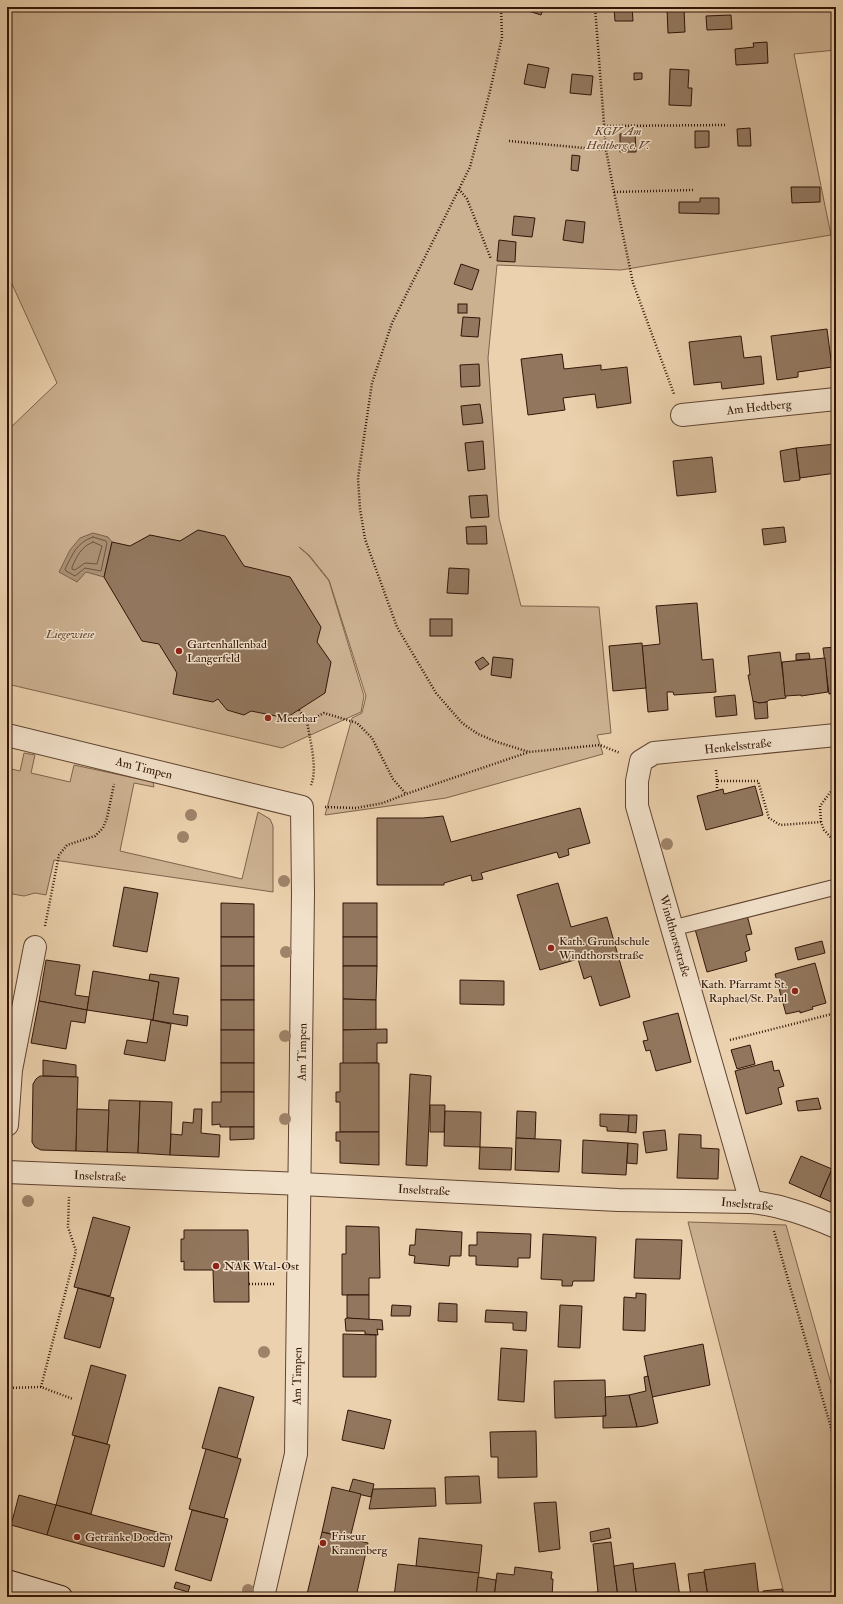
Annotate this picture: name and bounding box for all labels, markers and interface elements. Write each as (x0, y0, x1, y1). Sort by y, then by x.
park label: KGV Am Hedtberg e. V. (586, 124, 651, 153)
street label: Am Hedtberg (725, 397, 793, 418)
park label: Liegewiese (45, 627, 95, 642)
place label: Gartenhallenbad Langerfeld (187, 637, 267, 666)
marker: Gartenhallenbad Langerfeld (174, 646, 184, 656)
place label: Meerbar (276, 711, 318, 726)
marker: Meerbar (263, 713, 273, 723)
street label: Henkelsstraße (704, 736, 772, 757)
street label: Am Timpen (113, 754, 174, 783)
street label: Windthorststraße (655, 892, 693, 979)
place label: Kath. Grundschule Windthorststraße (558, 934, 650, 963)
marker: Kath. Grundschule Windthorststraße (546, 943, 556, 953)
place label: Kath. Pfarramt St. Raphael/St. Paul (700, 977, 787, 1006)
marker: Kath. Pfarramt St. Raphael/St. Paul (790, 986, 800, 996)
street label: Am Timpen (294, 1023, 311, 1082)
street label: Inselstraße (74, 1168, 126, 1185)
street label: Inselstraße (398, 1182, 450, 1199)
street label: Inselstraße (720, 1195, 774, 1214)
place label: NAK Wtal-Ost (224, 1259, 299, 1274)
marker: NAK Wtal-Ost (211, 1261, 221, 1271)
street label: Am Timpen (289, 1347, 306, 1406)
place label: Friseur Kranenberg (331, 1529, 388, 1558)
place label: Getränke Doeden (85, 1530, 170, 1545)
marker: Getränke Doeden (72, 1532, 82, 1542)
marker: Friseur Kranenberg (318, 1538, 328, 1548)

